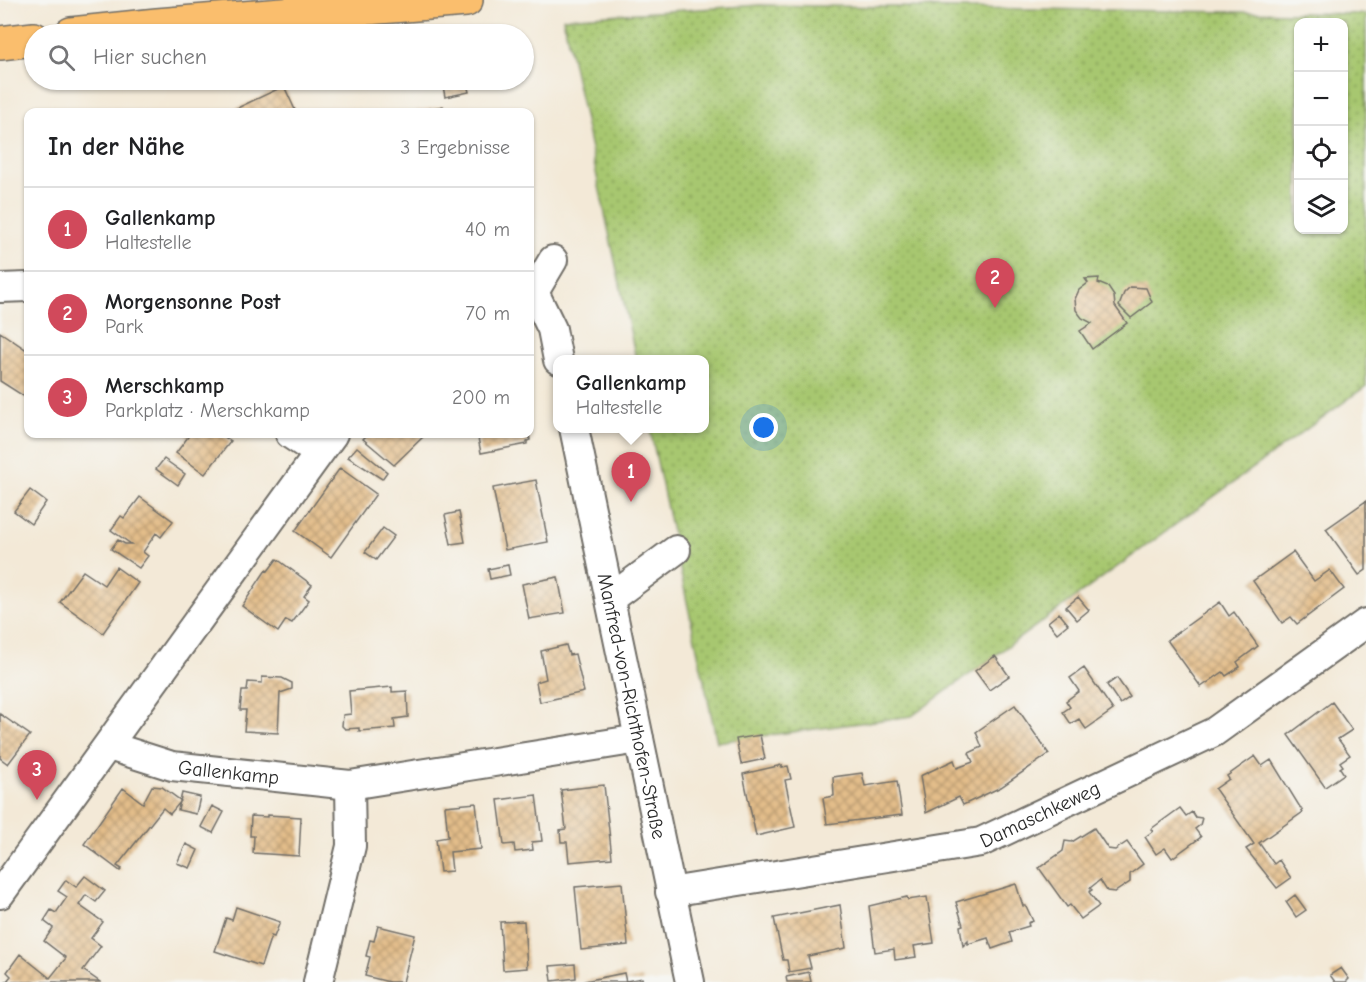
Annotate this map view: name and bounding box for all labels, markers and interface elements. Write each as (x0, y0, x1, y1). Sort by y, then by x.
map controls (1294, 18, 1348, 234)
button: + (1294, 18, 1348, 72)
search box (24, 24, 534, 90)
icon: search (45, 41, 78, 74)
text: Hier suchen (93, 44, 207, 70)
button: − (1294, 72, 1348, 126)
button: locate (1294, 126, 1348, 180)
text: In der Nähe (48, 132, 185, 162)
text: 3 Ergebnisse (400, 136, 510, 159)
button: layers (1294, 180, 1348, 234)
text: Gallenkamp (105, 205, 215, 231)
text: 1 (64, 218, 71, 241)
text: 40 m (465, 218, 510, 241)
text: Haltestelle (105, 231, 192, 254)
pin: 2 (976, 258, 1014, 308)
text: Morgensonne Post (105, 289, 280, 315)
text: 2 (63, 302, 72, 325)
text: 70 m (465, 302, 510, 325)
text: Park (105, 315, 143, 338)
popup (553, 355, 709, 433)
text: Gallenkamp (576, 370, 686, 396)
text: Merschkamp (105, 373, 224, 399)
text: 3 (63, 386, 72, 409)
text: 200 m (452, 386, 510, 409)
text: Haltestelle (576, 396, 662, 419)
text: Parkplatz · Merschkamp (105, 399, 310, 422)
your location (749, 413, 778, 442)
pin: 1 (612, 452, 650, 502)
street label: Manfred-von-Richthofen-Straße (593, 571, 671, 841)
pin: 3 (18, 750, 57, 800)
street label: Gallenkamp (177, 755, 280, 789)
street label: Damaschkeweg (976, 776, 1103, 852)

